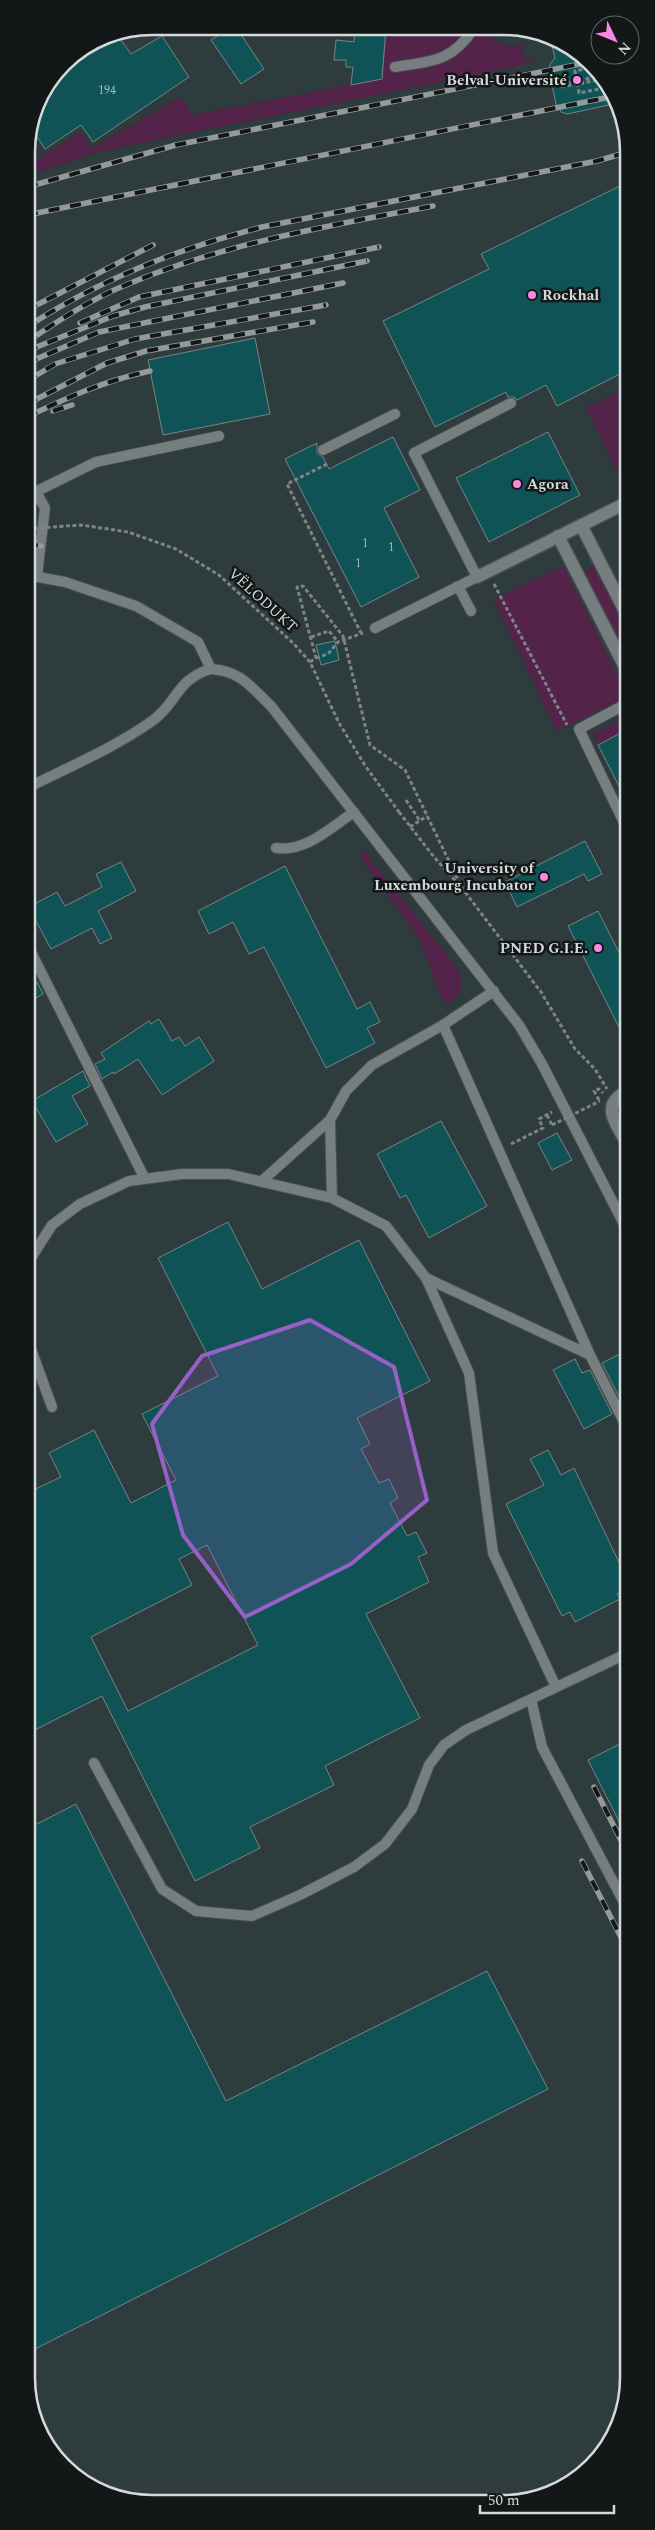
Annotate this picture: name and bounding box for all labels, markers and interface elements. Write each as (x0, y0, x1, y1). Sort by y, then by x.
north arrow (590, 15, 640, 65)
text: N (613, 37, 636, 60)
place label: Belval-Université (446, 69, 567, 92)
marker: Belval-Université (571, 74, 583, 86)
house number: 194 (98, 81, 116, 100)
place label: Rockhal (542, 284, 599, 307)
marker: Rockhal (526, 289, 538, 301)
place label: Agora (527, 473, 569, 496)
marker: Agora (511, 478, 523, 490)
house number: 1 (362, 534, 368, 553)
house number: 1 (388, 538, 394, 557)
house number: 1 (355, 554, 361, 573)
street label: VËLODUKT (223, 563, 303, 638)
place label: University of Luxembourg Incubator (374, 857, 535, 897)
marker: University of Luxembourg Incubator (538, 871, 550, 883)
place label: PNED G.I.E. (500, 937, 588, 960)
marker: PNED G.I.E. (592, 942, 604, 954)
scale bar (480, 2482, 614, 2514)
text: 50 m (488, 2489, 520, 2512)

